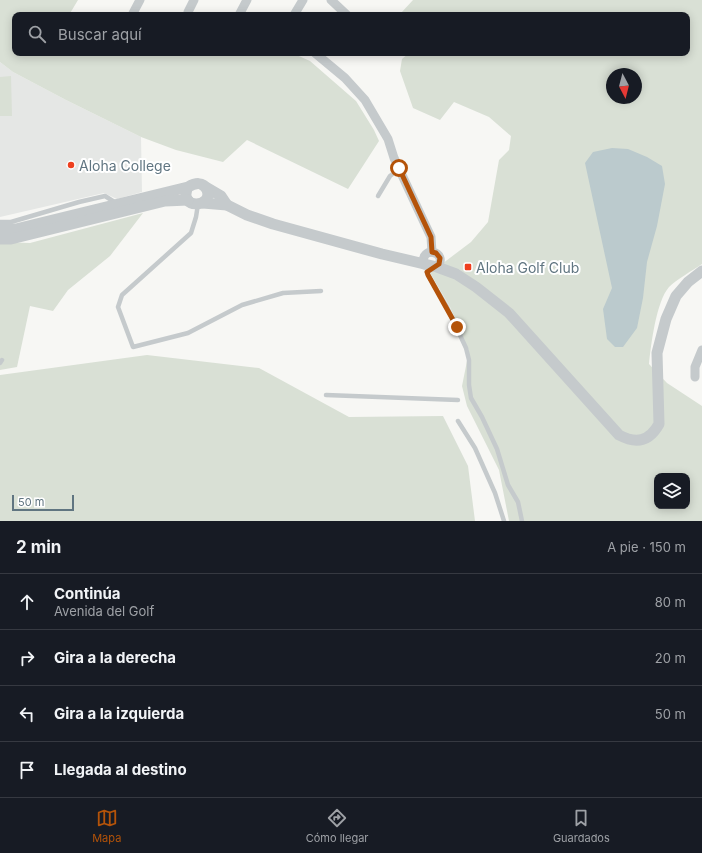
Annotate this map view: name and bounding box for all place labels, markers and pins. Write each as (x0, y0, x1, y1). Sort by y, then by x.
place label: Aloha College (79, 157, 171, 174)
marker: Aloha College (66, 160, 76, 170)
place label: Aloha Golf Club (476, 259, 579, 276)
marker: Aloha Golf Club (463, 262, 473, 272)

